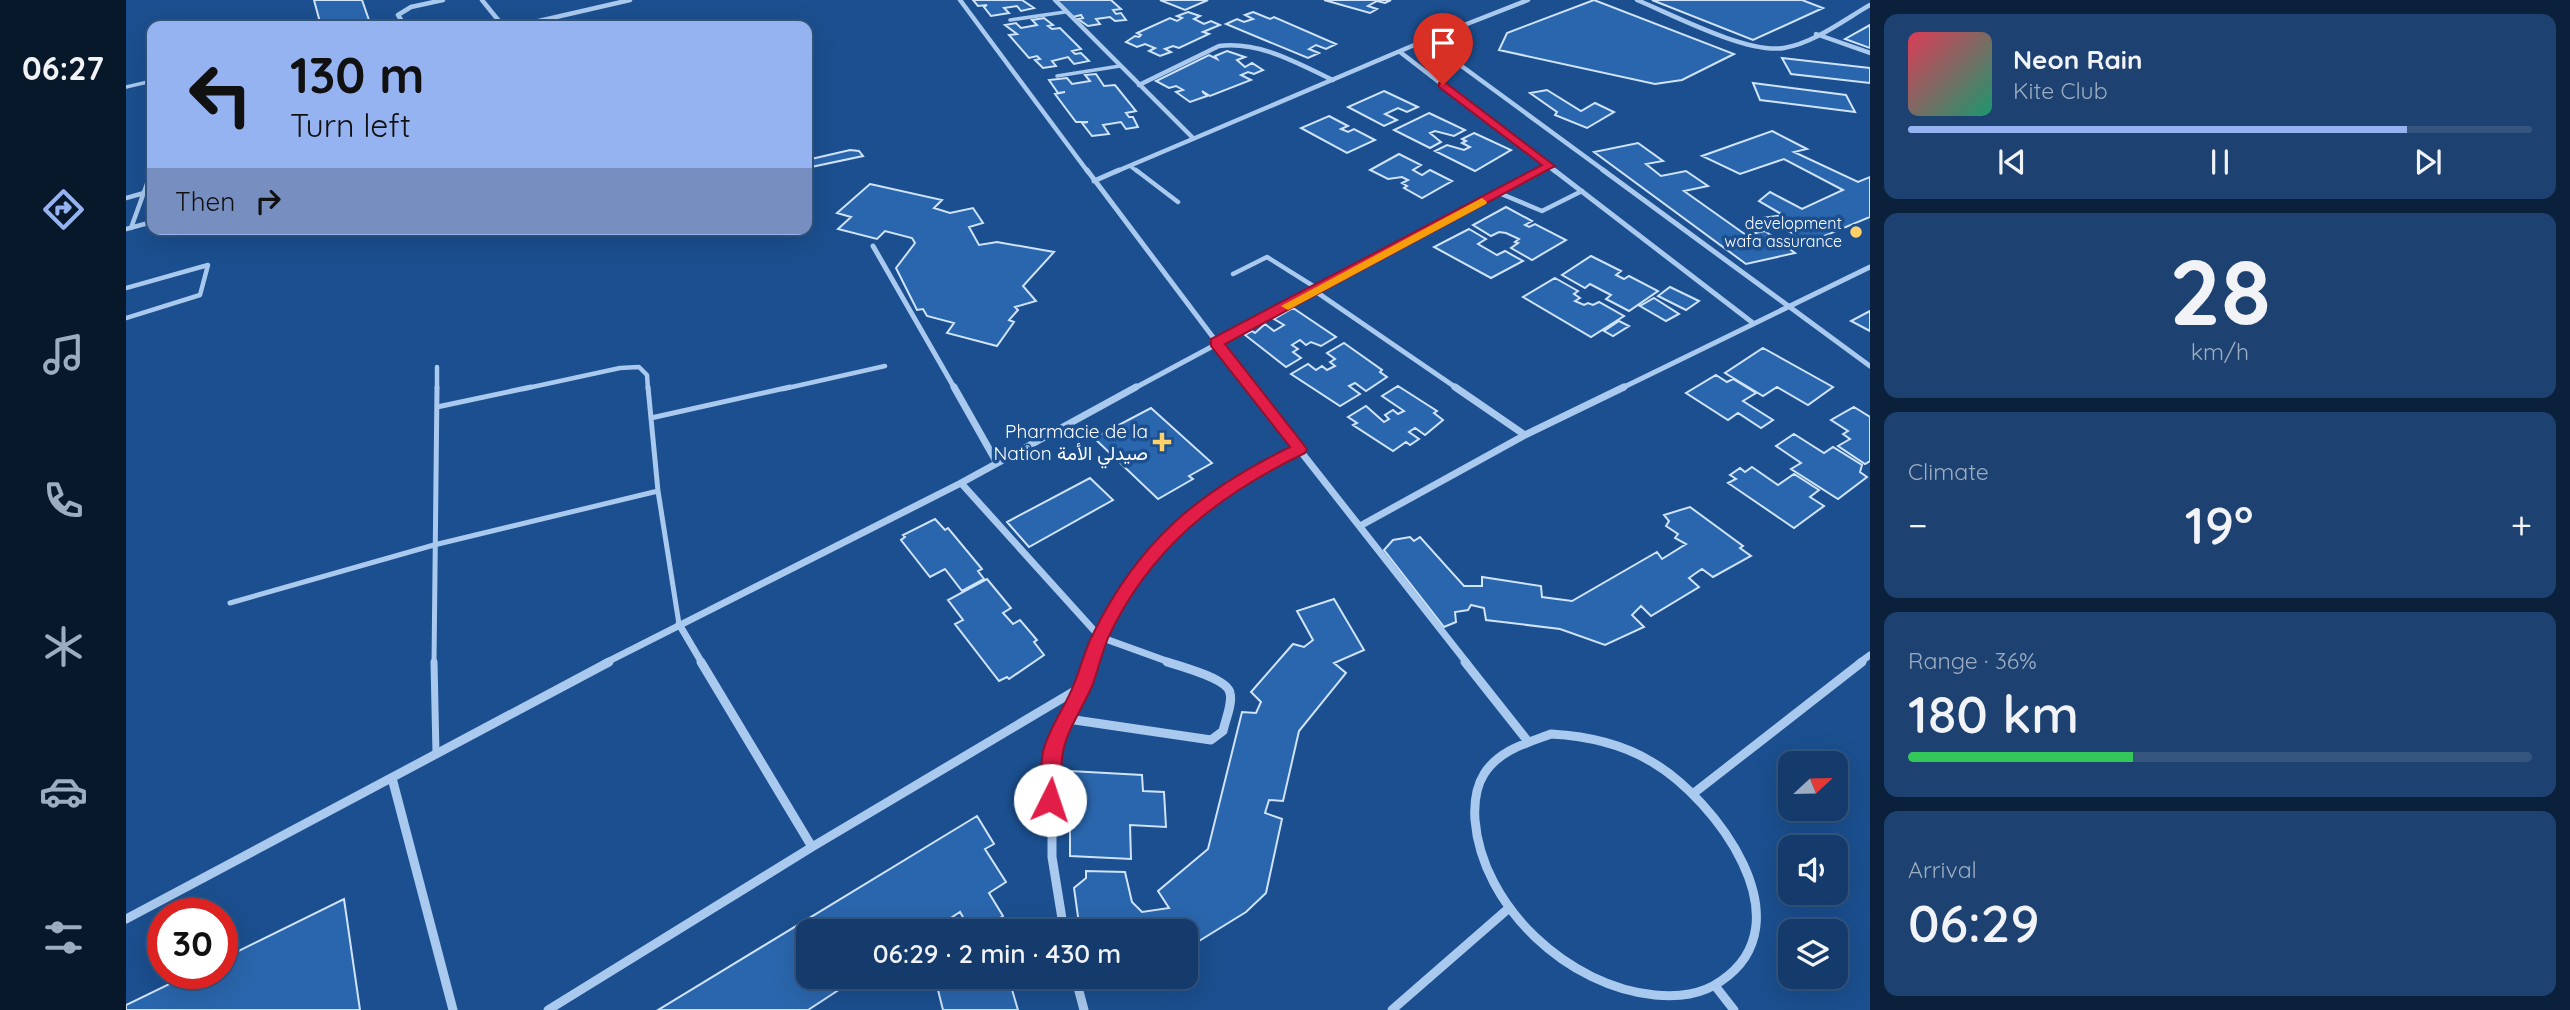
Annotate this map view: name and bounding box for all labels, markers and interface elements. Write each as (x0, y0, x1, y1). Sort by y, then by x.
pin (1413, 13, 1473, 85)
icon: arrive (1424, 24, 1462, 62)
text: Neon Rain (2013, 43, 2142, 76)
text: 130 m (290, 44, 424, 105)
text: 06:27 (22, 48, 104, 88)
icon: left (175, 49, 266, 140)
text: Kite Club (2013, 76, 2108, 105)
text: Turn left (290, 105, 411, 145)
icon: previous (1993, 143, 2031, 181)
icon: pause (2201, 143, 2239, 181)
icon: next (2409, 143, 2447, 181)
icon: right (249, 182, 287, 220)
icon: directions (39, 185, 88, 234)
text: Then (175, 185, 235, 218)
place label: development wafa assurance (1724, 213, 1842, 251)
marker: development wafa assurance (1848, 224, 1864, 240)
text: 28 (2169, 234, 2271, 348)
icon: music (39, 330, 88, 379)
text: km/h (2191, 337, 2249, 366)
place label: Pharmacie de la Nation صيدلي الأمة (993, 419, 1148, 469)
marker: Pharmacie de la Nation صيدلي الأمة (1154, 434, 1170, 450)
text: Climate (1908, 457, 1989, 486)
icon: phone (39, 476, 88, 525)
text: 19° (2185, 492, 2254, 557)
text: − (1908, 501, 1928, 549)
text: + (2511, 501, 2532, 549)
icon: climate (39, 622, 88, 671)
text: Range · 36% (1908, 646, 2037, 675)
text: 180 km (1908, 681, 2079, 746)
north arrow (1778, 751, 1848, 821)
map controls (1778, 751, 1848, 989)
position arrow (1013, 763, 1087, 837)
icon: car (39, 767, 88, 816)
button: sound (1778, 835, 1848, 905)
text: Arrival (1908, 855, 1977, 884)
text: 06:29 (1908, 890, 2040, 955)
speed limit sign: 30 (147, 898, 238, 989)
icon: filters (39, 913, 88, 962)
button: layers (1778, 919, 1848, 989)
text: 06:29 · 2 min · 430 m (873, 937, 1121, 970)

